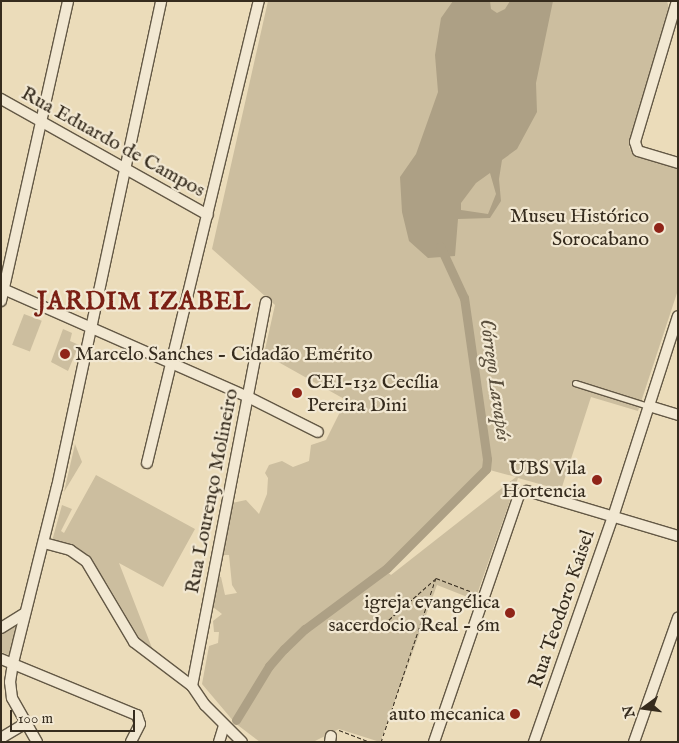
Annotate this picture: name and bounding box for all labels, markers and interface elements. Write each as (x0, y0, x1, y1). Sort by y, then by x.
street label: Rua Eduardo de Campos (17, 81, 209, 203)
place label: Museu Histórico Sorocabano (510, 205, 649, 252)
marker: Museu Histórico Sorocabano (653, 222, 665, 234)
district label: JARDIM IZABEL (35, 287, 253, 317)
water label: Córrego Lavapés (473, 317, 515, 443)
place label: Marcelo Sanches - Cidadão Emérito (75, 342, 373, 366)
marker: Marcelo Sanches - Cidadão Emérito (59, 348, 71, 360)
place label: CEI-132 Cecília Pereira Dini (307, 370, 439, 417)
street label: Rua Lourenço Molineiro (180, 386, 244, 596)
marker: CEI-132 Cecília Pereira Dini (291, 387, 303, 399)
place label: UBS Vila Hortencia (502, 456, 586, 503)
marker: UBS Vila Hortencia (590, 473, 604, 487)
street label: Rua Teodoro Kaisel (524, 527, 600, 691)
place label: igreja evangélica sacerdocio Real - 6m (328, 590, 500, 637)
marker: igreja evangélica sacerdocio Real - 6m (504, 607, 516, 619)
north arrow (619, 683, 669, 733)
scale bar (12, 700, 138, 732)
place label: auto mecanica (389, 702, 505, 726)
text: N (619, 704, 640, 720)
marker: auto mecanica (509, 708, 521, 720)
text: 100 m (18, 709, 53, 728)

